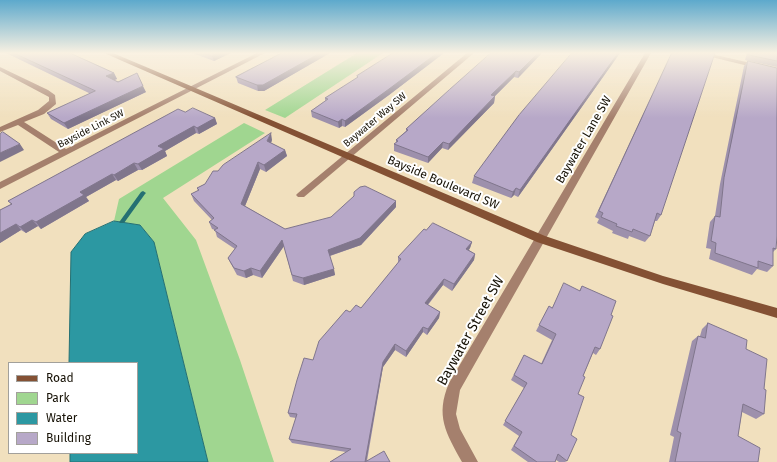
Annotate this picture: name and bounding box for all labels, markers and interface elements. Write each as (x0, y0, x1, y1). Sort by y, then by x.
street label: Baywater Way SW (341, 90, 409, 150)
street label: Baywater Lane SW (553, 94, 615, 186)
street label: Bayside Link SW (56, 107, 126, 151)
street label: Bayside Boulevard SW (385, 153, 501, 213)
street label: Baywater Street SW (434, 273, 508, 389)
legend (8, 362, 138, 454)
text: Road (46, 371, 74, 385)
text: Park (46, 391, 70, 405)
text: Water (46, 411, 77, 425)
text: Building (46, 431, 91, 445)

